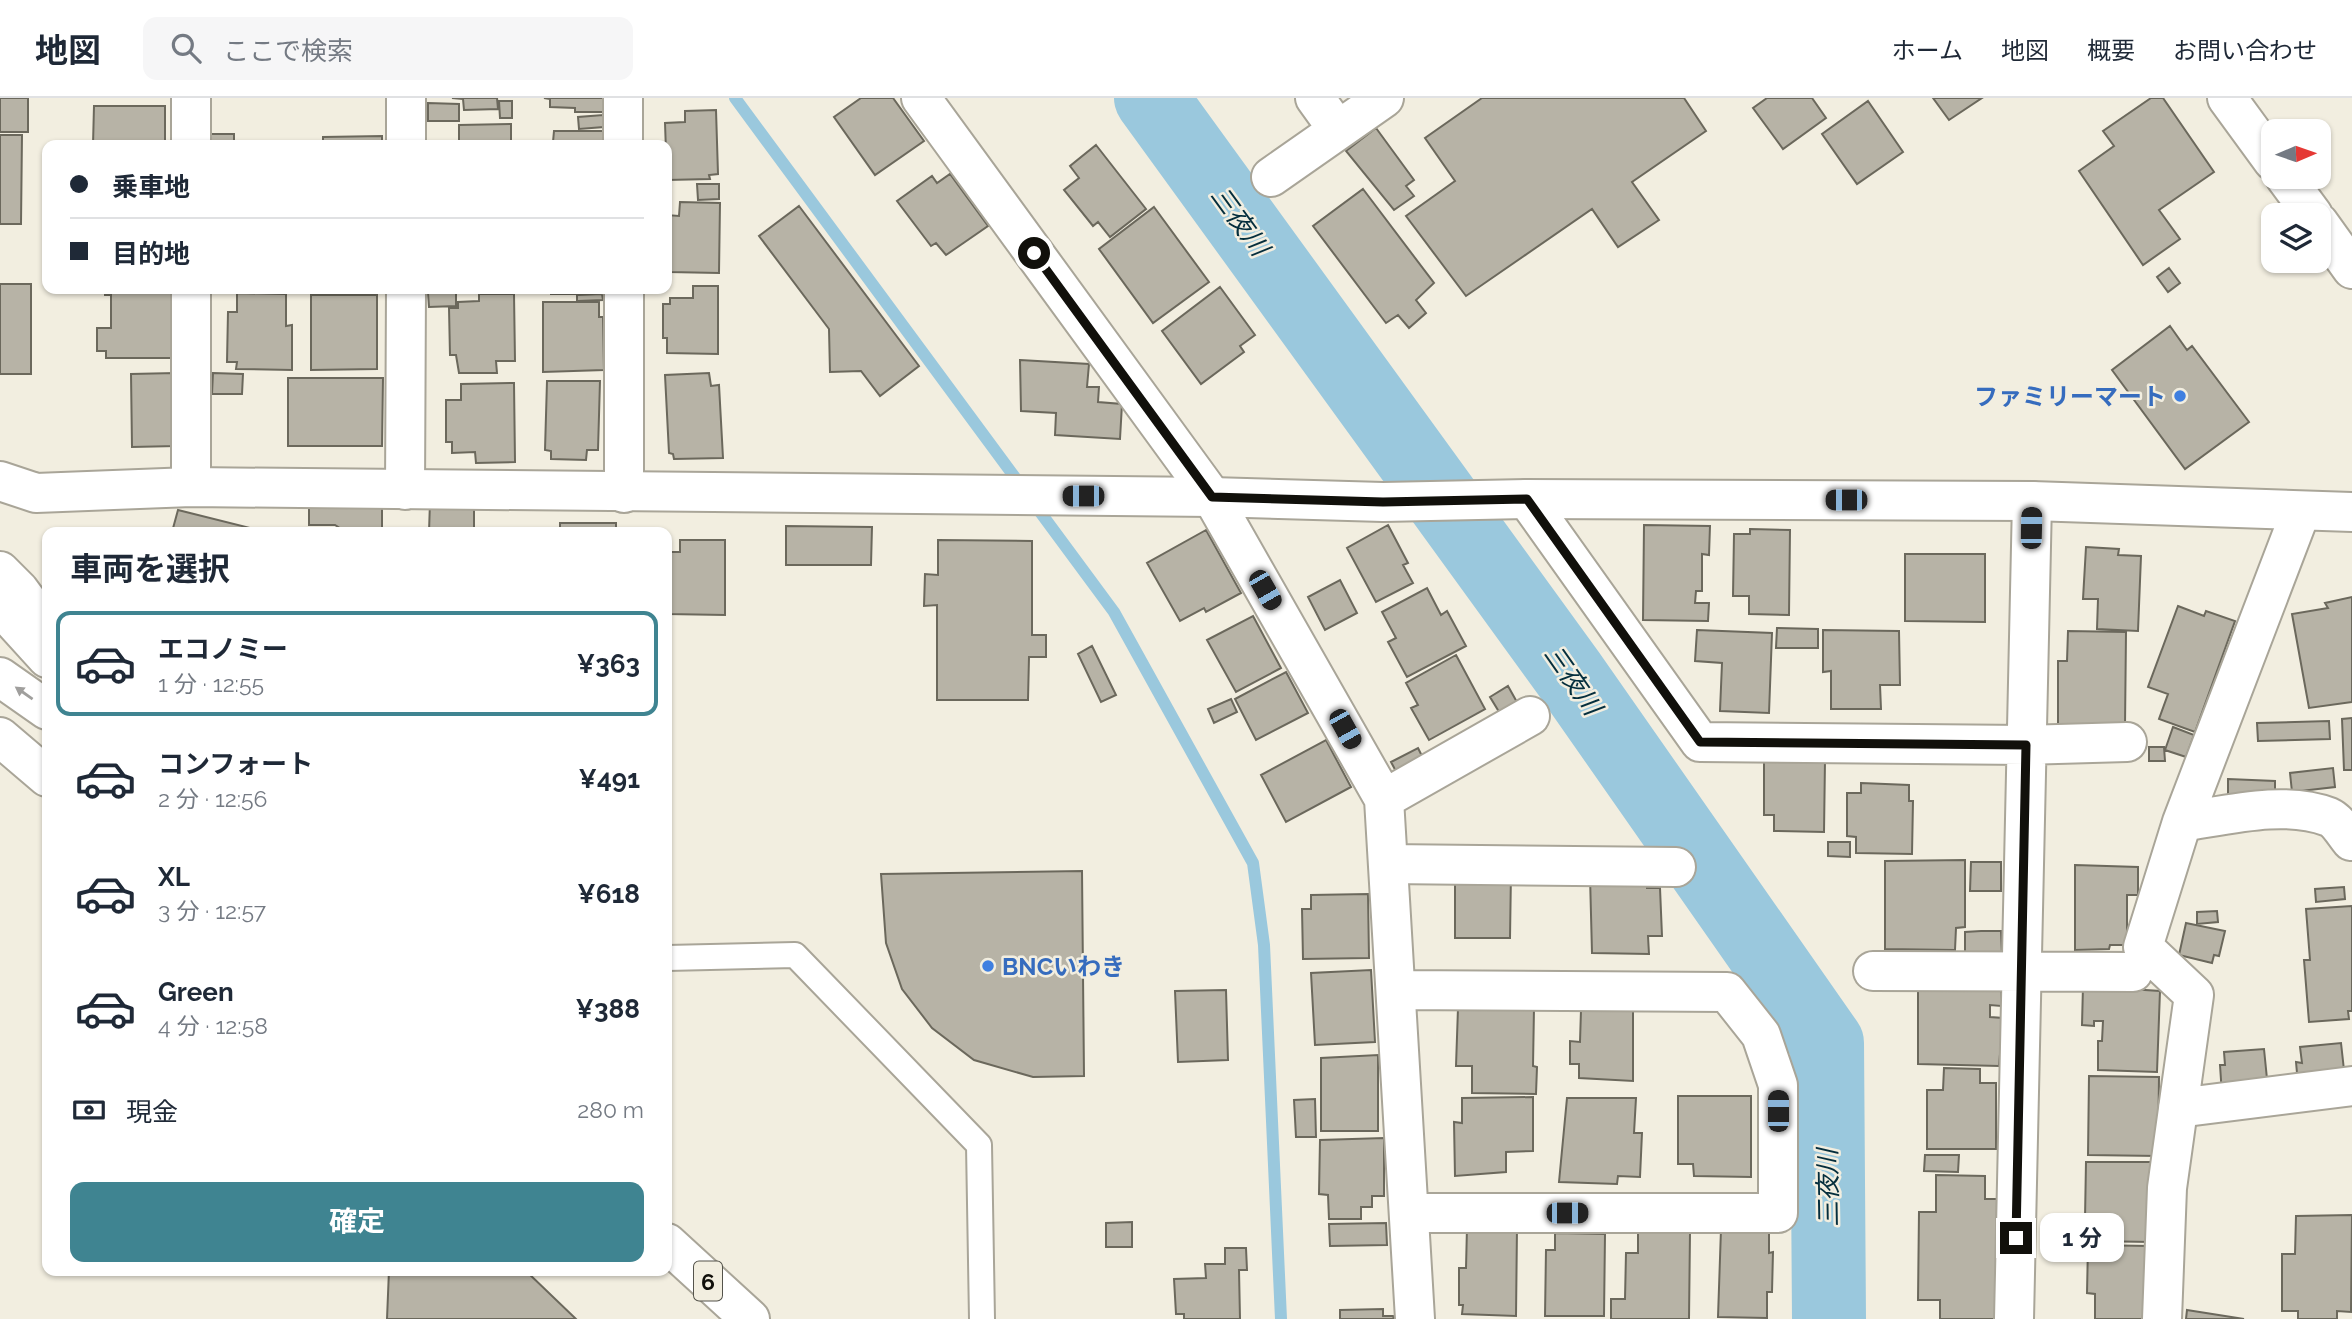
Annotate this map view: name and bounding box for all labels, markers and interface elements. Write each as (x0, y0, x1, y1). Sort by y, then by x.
search box (143, 17, 633, 80)
icon: search (167, 29, 205, 67)
text: 地図 (35, 31, 101, 70)
text: ここで検索 (223, 36, 353, 66)
text: ホーム (1892, 36, 1963, 65)
text: 地図 (2001, 36, 2049, 65)
text: 概要 (2087, 36, 2135, 65)
text: お問い合わせ (2173, 36, 2317, 65)
north arrow (2261, 119, 2331, 189)
map controls (2261, 119, 2331, 273)
text: 乗車地 (112, 172, 190, 202)
water label: 三夜川 (1205, 181, 1277, 264)
button: layers (2261, 203, 2331, 273)
route start (1018, 237, 1050, 269)
text: 目的地 (112, 239, 190, 269)
place label: ファミリーマート (1974, 382, 2166, 411)
marker: ファミリーマート (2172, 388, 2188, 404)
car (1063, 486, 1105, 507)
car (1826, 490, 1868, 511)
car (2021, 507, 2042, 549)
text: 車両を選択 (70, 550, 230, 587)
car (1246, 567, 1285, 613)
icon: car (74, 632, 137, 695)
text: エコノミー (158, 634, 288, 664)
water label: 三夜川 (1538, 639, 1609, 723)
text: ¥363 (577, 649, 640, 679)
text: 1 分 · 12:55 (158, 670, 264, 697)
one-way arrow (15, 686, 33, 700)
car (1326, 706, 1365, 752)
icon: car (74, 747, 137, 810)
text: コンフォート (158, 749, 313, 779)
text: ¥491 (578, 764, 640, 794)
text: 2 分 · 12:56 (158, 785, 267, 812)
icon: car (74, 862, 137, 925)
text: XL (158, 862, 190, 892)
text: ¥618 (577, 879, 640, 909)
text: 3 分 · 12:57 (158, 897, 266, 924)
place label: BNCいわき (1002, 952, 1125, 981)
marker: BNCいわき (980, 958, 996, 974)
icon: car (74, 977, 137, 1040)
text: Green (158, 977, 234, 1007)
text: ¥388 (576, 994, 640, 1024)
text: 4 分 · 12:58 (158, 1012, 268, 1039)
car (1768, 1090, 1789, 1132)
icon: cash (70, 1091, 108, 1129)
text: 280 m (577, 1096, 644, 1123)
text: 現金 (126, 1097, 178, 1127)
water label: 三夜川 (1812, 1146, 1844, 1227)
button: 確定 (70, 1182, 644, 1262)
car (1547, 1203, 1589, 1224)
callout: 1 分 (2040, 1214, 2124, 1262)
route end (2000, 1222, 2032, 1254)
text: 1 分 (2062, 1224, 2102, 1251)
road number: 6 (694, 1262, 722, 1300)

